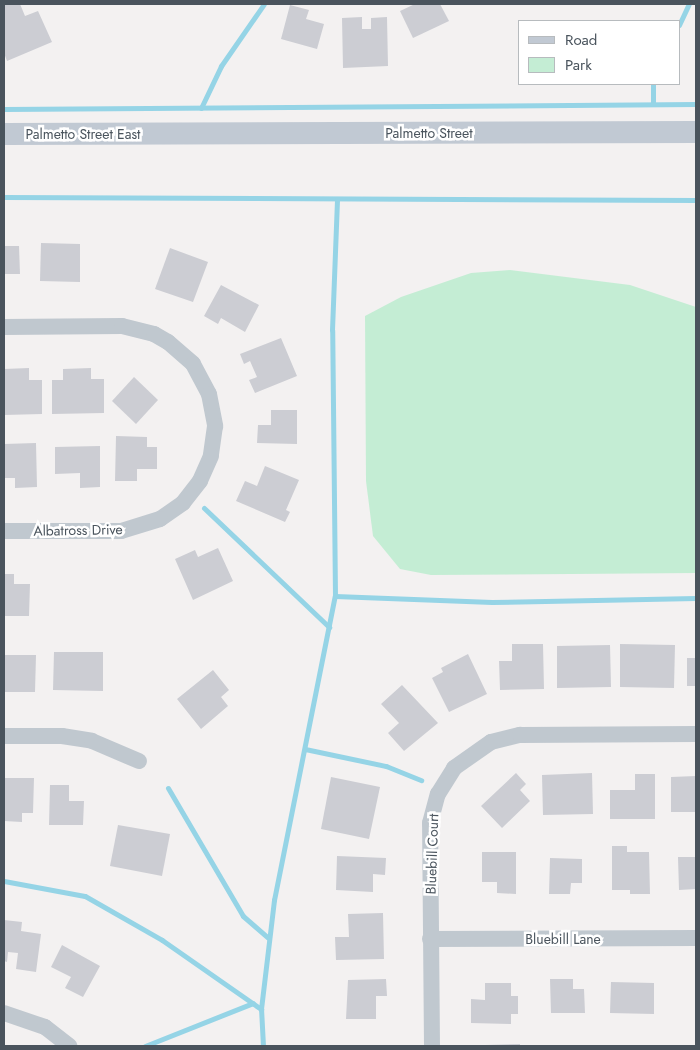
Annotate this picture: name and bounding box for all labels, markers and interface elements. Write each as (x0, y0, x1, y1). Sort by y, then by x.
legend (518, 20, 680, 85)
text: Road (565, 29, 597, 51)
text: Park (565, 54, 592, 76)
street label: Palmetto Street (385, 125, 473, 141)
street label: Palmetto Street East (26, 126, 140, 142)
street label: Albatross Drive (33, 521, 123, 539)
street label: Bluebill Court (422, 813, 442, 895)
street label: Bluebill Lane (525, 931, 601, 947)

